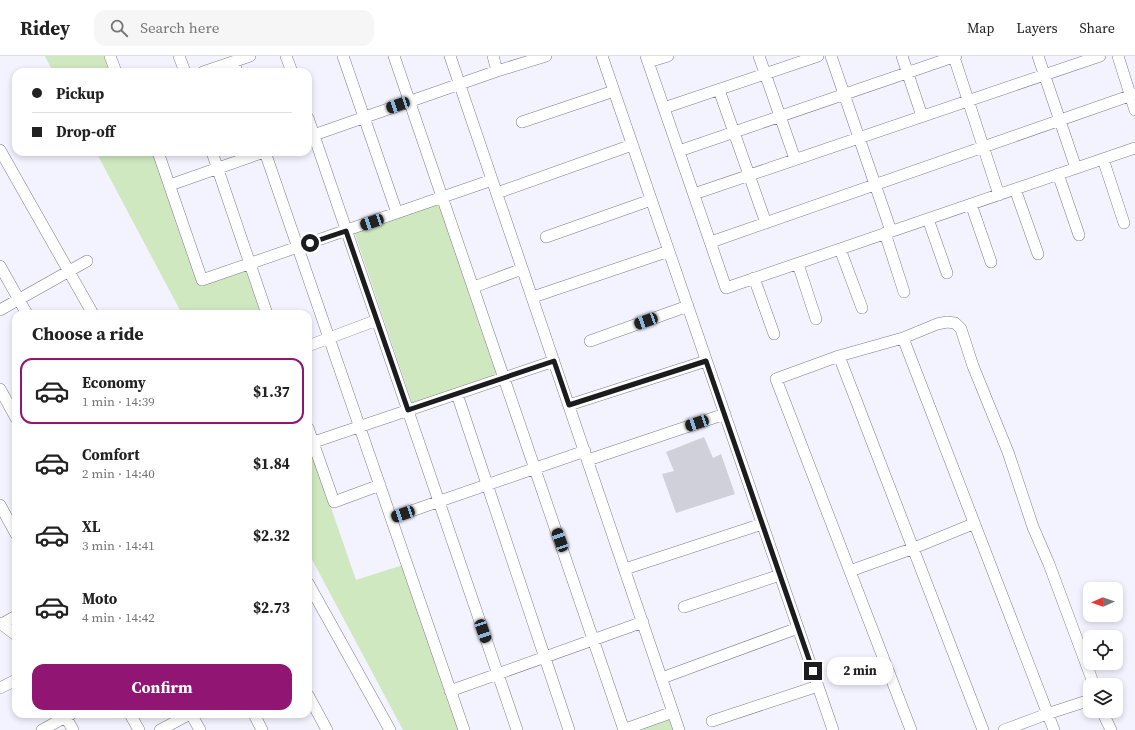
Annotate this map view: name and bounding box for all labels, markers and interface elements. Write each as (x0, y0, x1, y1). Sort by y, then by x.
search box (94, 10, 374, 46)
text: Ridey (20, 15, 70, 41)
icon: search (108, 17, 130, 39)
text: Search here (140, 17, 219, 38)
text: Map (967, 18, 994, 38)
text: Layers (1016, 18, 1058, 38)
text: Share (1080, 18, 1115, 38)
text: Pickup (56, 83, 104, 104)
car (385, 95, 411, 115)
text: Drop-off (56, 121, 115, 142)
car (359, 212, 385, 232)
route start (301, 234, 319, 252)
car (633, 311, 659, 331)
text: Choose a ride (32, 321, 144, 346)
text: Economy (82, 372, 146, 393)
icon: car (34, 373, 70, 409)
text: $1.37 (253, 381, 290, 402)
text: 1 min · 14:39 (82, 393, 155, 410)
car (684, 414, 710, 432)
text: Comfort (82, 444, 140, 465)
icon: car (34, 445, 70, 481)
text: $1.84 (253, 453, 290, 474)
text: 2 min · 14:40 (82, 465, 155, 482)
car (390, 504, 416, 524)
text: XL (82, 516, 101, 537)
icon: car (34, 517, 70, 553)
text: $2.32 (253, 525, 290, 546)
car (550, 527, 570, 553)
text: 3 min · 14:41 (82, 537, 155, 554)
north arrow (1083, 582, 1123, 622)
map controls (1083, 582, 1123, 718)
text: Moto (82, 588, 117, 609)
icon: car (34, 589, 70, 625)
text: $2.73 (253, 597, 290, 618)
text: 4 min · 14:42 (82, 609, 155, 626)
car (473, 618, 493, 644)
button: locate (1083, 630, 1123, 670)
callout: 2 min (827, 657, 893, 685)
route end (804, 662, 822, 680)
text: 2 min (843, 662, 877, 679)
button: Confirm (32, 664, 292, 710)
button: layers (1083, 678, 1123, 718)

